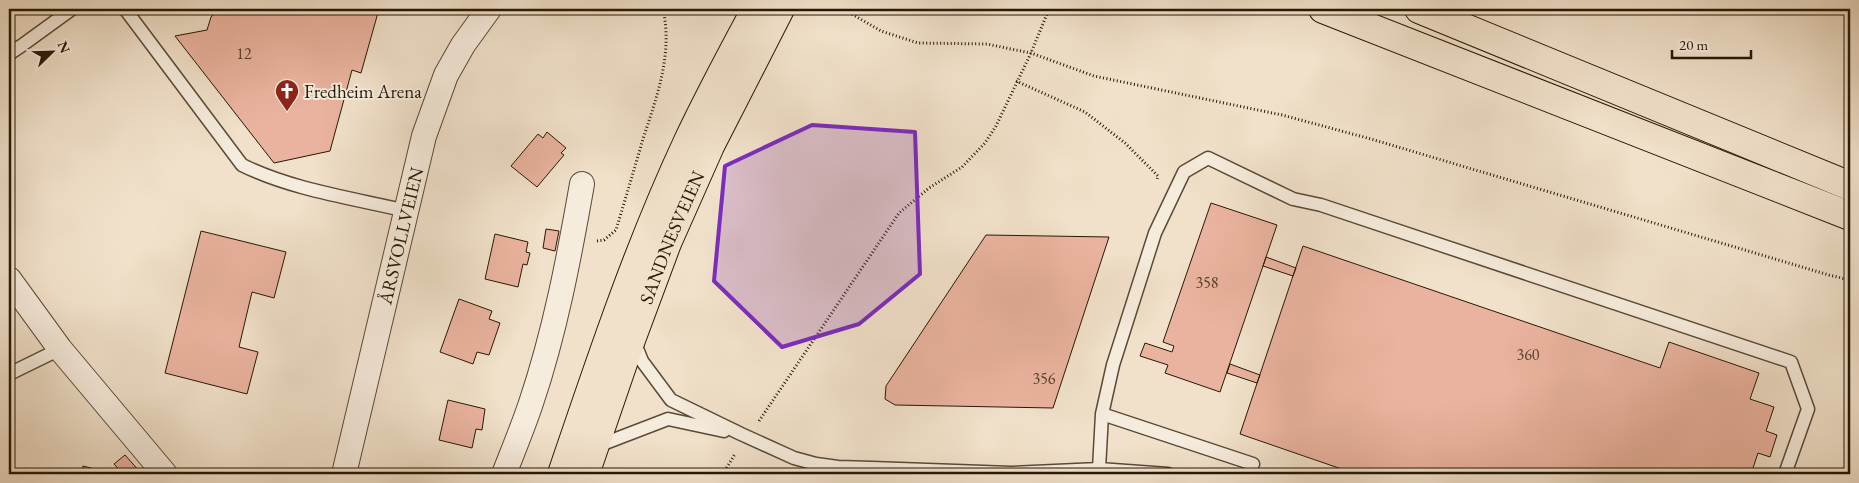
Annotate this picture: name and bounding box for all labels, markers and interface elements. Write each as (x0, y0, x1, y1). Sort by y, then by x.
north arrow (28, 28, 78, 78)
scale bar (1672, 28, 1750, 60)
text: 20 m (1679, 35, 1708, 54)
text: N (53, 38, 75, 56)
house number: 12 (236, 43, 252, 64)
church icon: Fredheim Arena (274, 78, 300, 112)
place label: Fredheim Arena (304, 79, 422, 104)
street label: ÅRSVOLLVEIEN (372, 165, 429, 308)
street label: SANDNESVEIEN (633, 167, 710, 307)
house number: 358 (1195, 272, 1219, 293)
house number: 360 (1516, 344, 1540, 365)
house number: 356 (1032, 368, 1056, 389)

